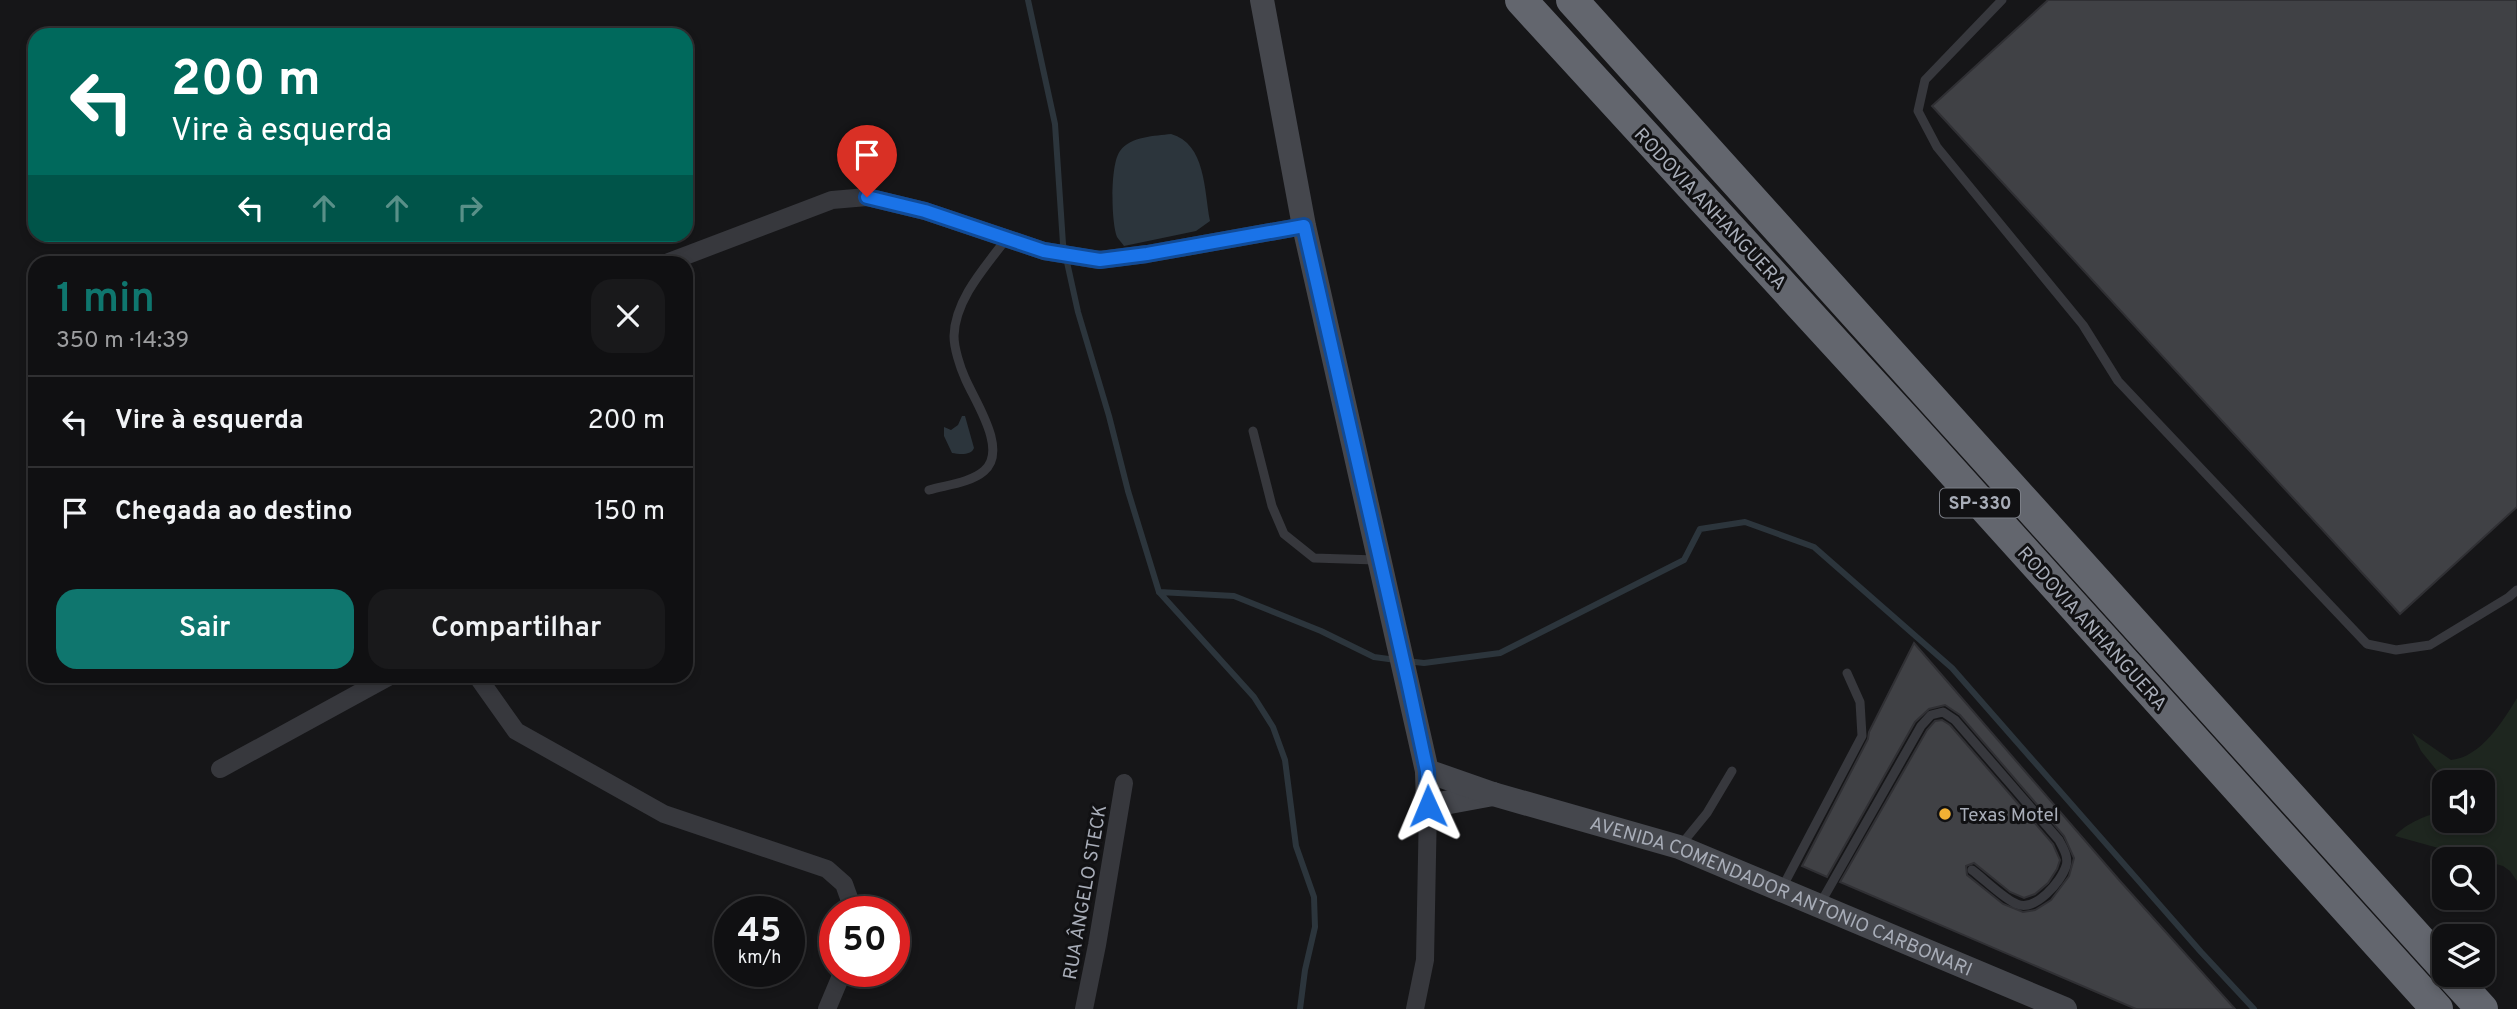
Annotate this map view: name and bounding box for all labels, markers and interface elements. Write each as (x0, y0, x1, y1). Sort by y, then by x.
text: 200 m (171, 51, 321, 113)
icon: left (56, 56, 147, 147)
text: Vire à esquerda (171, 112, 392, 152)
street label: RODOVIA ANHANGUERA (1628, 123, 1791, 295)
pin (837, 125, 897, 197)
icon: arrive (848, 136, 886, 174)
icon: left (232, 189, 270, 227)
icon: ahead (305, 189, 343, 227)
icon: ahead (378, 189, 416, 227)
icon: right (451, 189, 489, 227)
text: 1 min (56, 274, 155, 327)
button: close (591, 279, 665, 353)
text: 350 m · 14:39 (56, 327, 189, 356)
icon: left (56, 403, 94, 441)
text: Vire à esquerda (115, 405, 303, 438)
text: 200 m (588, 405, 665, 438)
road number: SP-330 (1940, 489, 2020, 518)
icon: arrive (56, 494, 94, 532)
text: Chegada ao destino (115, 496, 352, 529)
text: 150 m (594, 496, 665, 529)
street label: RODOVIA ANHANGUERA (2011, 542, 2172, 716)
button: Sair (56, 589, 354, 669)
button: Compartilhar (368, 589, 665, 669)
position arrow (1391, 769, 1465, 843)
map controls (2432, 770, 2495, 987)
button: sound (2432, 770, 2495, 833)
street label: RUA ÂNGELO STECK (1058, 803, 1113, 982)
place label: Texas Motel (1959, 804, 2059, 828)
marker: Texas Motel (1937, 806, 1953, 822)
street label: AVENIDA COMENDADOR ANTONIO CARBONARI (1587, 812, 1975, 983)
button: search (2432, 847, 2495, 910)
speed limit sign: 50 (819, 896, 910, 987)
text: 45 (738, 910, 781, 954)
button: layers (2432, 924, 2495, 987)
text: km/h (738, 947, 781, 970)

